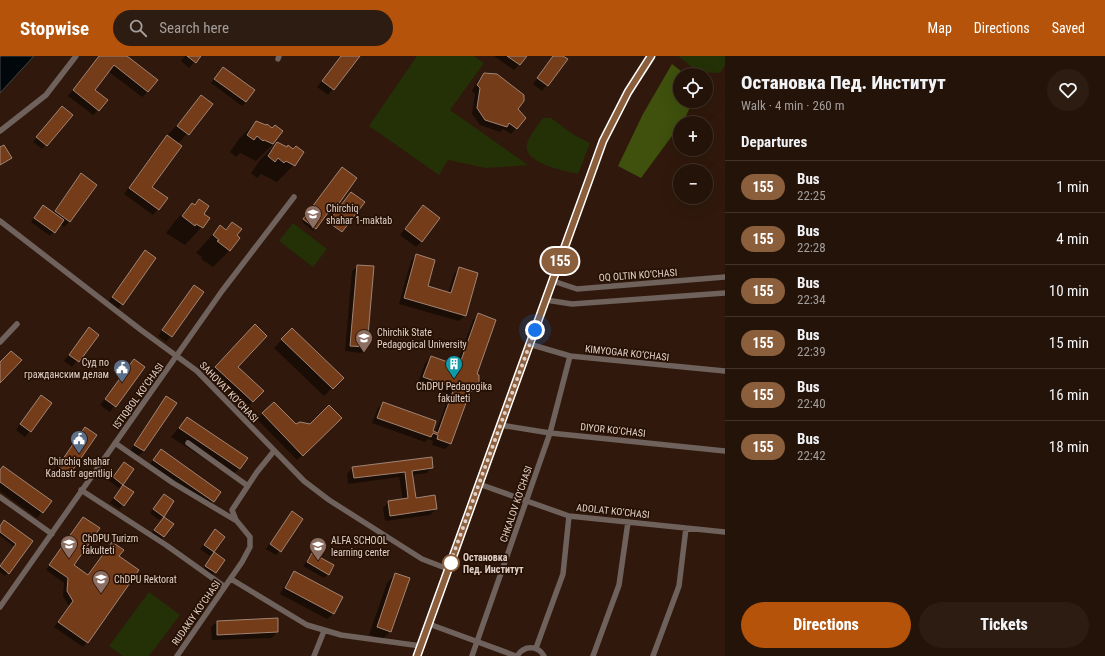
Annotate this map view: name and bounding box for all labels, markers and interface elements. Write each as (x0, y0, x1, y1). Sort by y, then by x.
search box (113, 10, 393, 46)
text: Stopwise (20, 17, 89, 40)
icon: search (127, 17, 149, 39)
text: Search here (159, 19, 229, 37)
text: Map (928, 20, 952, 36)
text: Directions (974, 20, 1030, 36)
text: Saved (1052, 20, 1085, 36)
map controls (673, 68, 713, 204)
button: locate (673, 68, 713, 108)
button: heart (1047, 69, 1089, 111)
text: Остановка Пед. Институт (741, 71, 946, 94)
text: Walk · 4 min · 260 m (741, 98, 845, 113)
button: + (673, 116, 713, 156)
text: Departures (741, 133, 807, 151)
button: − (673, 164, 713, 204)
text: Bus (797, 170, 820, 188)
text: 1 min (1056, 178, 1089, 196)
text: 155 (752, 179, 774, 195)
text: 22:25 (797, 188, 826, 203)
place label: Chirchiq shahar 1-maktab (326, 203, 392, 226)
school or university icon: Chirchiq shahar 1-maktab (303, 204, 323, 229)
text: Bus (797, 222, 820, 240)
text: 4 min (1056, 230, 1089, 248)
text: 155 (752, 231, 774, 247)
text: 22:28 (797, 240, 826, 255)
line badge: 155 (537, 248, 583, 274)
text: 155 (549, 253, 571, 269)
street label: OQ OLTIN KO‘CHASI (598, 267, 678, 283)
text: Bus (797, 274, 820, 292)
text: 10 min (1049, 282, 1089, 300)
text: 155 (752, 283, 774, 299)
text: 22:34 (797, 292, 826, 307)
your location (525, 320, 545, 340)
text: Bus (797, 326, 820, 344)
place label: Chirchik State Pedagogical University (377, 327, 467, 350)
school or university icon: Chirchik State Pedagogical University (354, 328, 374, 353)
text: 15 min (1049, 334, 1089, 352)
text: 155 (752, 335, 774, 351)
street label: KIMYOGAR KO‘CHASI (584, 343, 670, 363)
text: 22:39 (797, 344, 826, 359)
building icon: ChDPU Pedagogika fakulteti (444, 354, 464, 379)
place label: Суд по гражданским делам (24, 357, 109, 380)
public building icon: Суд по гражданским делам (112, 358, 132, 383)
street label: SAHOVAT KO‘CHASI (197, 360, 261, 424)
street label: ISTIQBOL KO‘CHASI (110, 361, 166, 431)
text: Bus (797, 378, 820, 396)
place label: ChDPU Pedagogika fakulteti (416, 381, 492, 404)
text: 16 min (1049, 386, 1089, 404)
text: 155 (752, 387, 774, 403)
text: 22:40 (797, 396, 826, 411)
street label: DIYOR KO‘CHASI (580, 421, 646, 439)
public building icon: Chirchiq shahar Kadastr agentligi (69, 429, 89, 454)
text: Bus (797, 430, 820, 448)
text: 18 min (1049, 438, 1089, 456)
text: 155 (752, 439, 774, 455)
text: 22:42 (797, 448, 826, 463)
place label: Chirchiq shahar Kadastr agentligi (46, 456, 112, 479)
street label: CHKALOV KO‘CHASI (498, 464, 534, 544)
street label: ADOLAT KO‘CHASI (576, 502, 650, 520)
place label: ChDPU Turizm fakulteti (82, 533, 138, 556)
school or university icon: ChDPU Turizm fakulteti (59, 534, 79, 559)
place label: ALFA SCHOOL learning center (331, 535, 390, 558)
school or university icon: ALFA SCHOOL learning center (308, 536, 328, 561)
place label: Остановка Пед. Институт (463, 552, 524, 575)
marker: Остановка Пед. Институт (442, 554, 460, 572)
school or university icon: ChDPU Rektorat (91, 569, 111, 594)
place label: ChDPU Rektorat (114, 574, 177, 585)
street label: RUDAKIY KO‘CHASI (170, 579, 222, 647)
button: Directions (741, 602, 911, 648)
button: Tickets (919, 602, 1089, 648)

